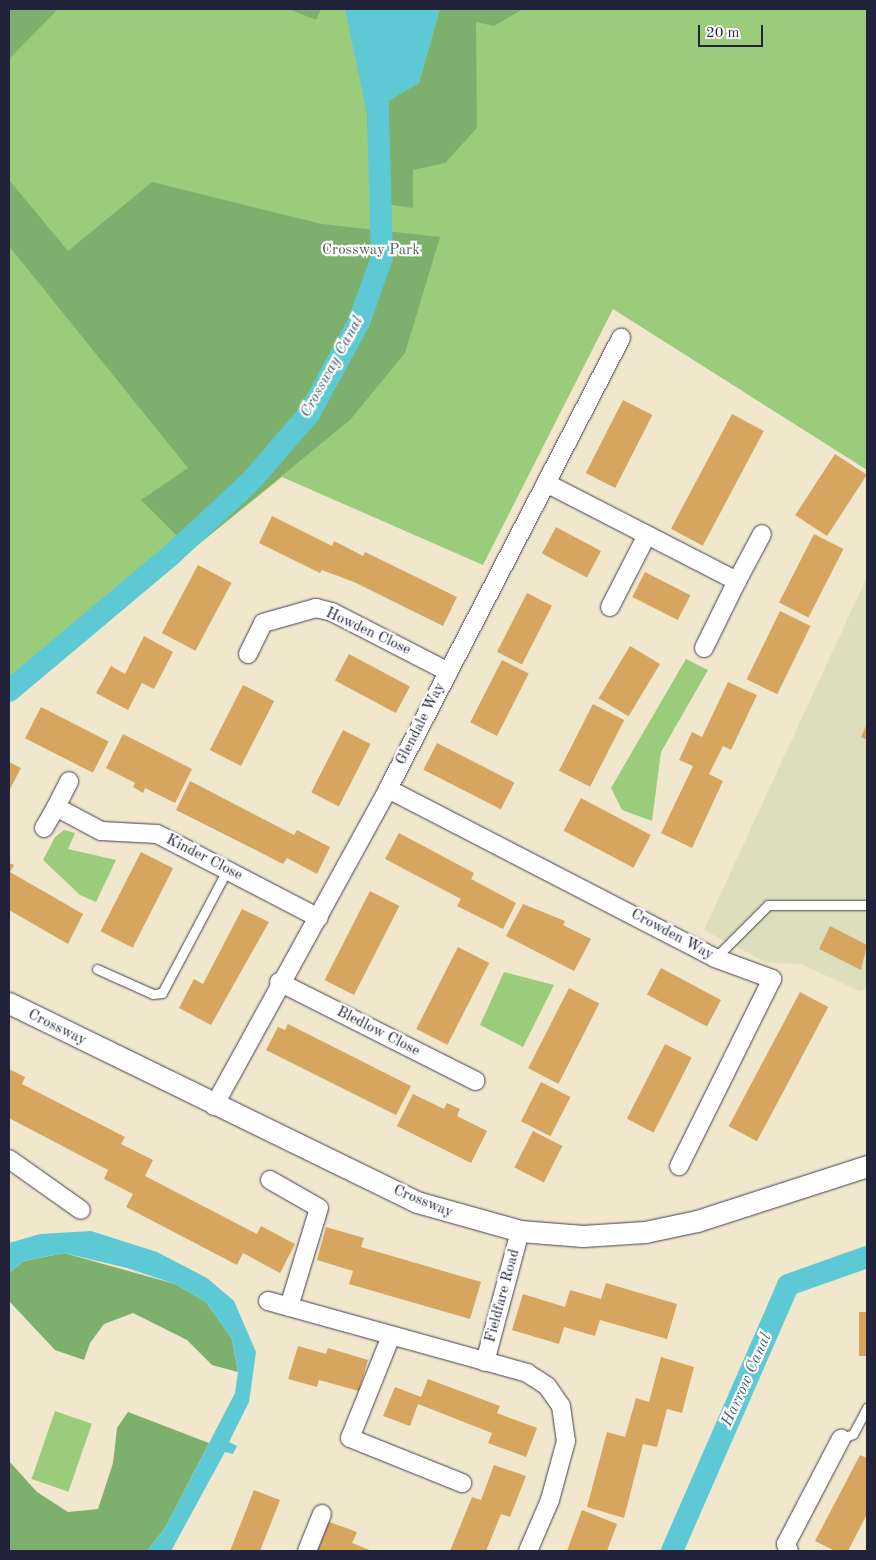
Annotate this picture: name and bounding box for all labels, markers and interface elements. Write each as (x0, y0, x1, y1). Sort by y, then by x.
scale bar (701, 15, 766, 47)
text: 20 m (706, 26, 740, 41)
park label: Crossway Park (322, 242, 420, 260)
water label: Crossway Canal (296, 313, 368, 421)
street label: Howden Close (323, 604, 413, 660)
street label: Glendale Way (393, 680, 449, 768)
street label: Kinder Close (163, 831, 245, 885)
street label: Crowden Way (627, 906, 717, 964)
street label: Bledlow Close (333, 1003, 423, 1061)
street label: Crossway (25, 1006, 89, 1050)
street label: Crossway (390, 1182, 456, 1222)
street label: Fieldfare Road (482, 1247, 524, 1345)
water label: Harrow Canal (718, 1330, 776, 1430)

